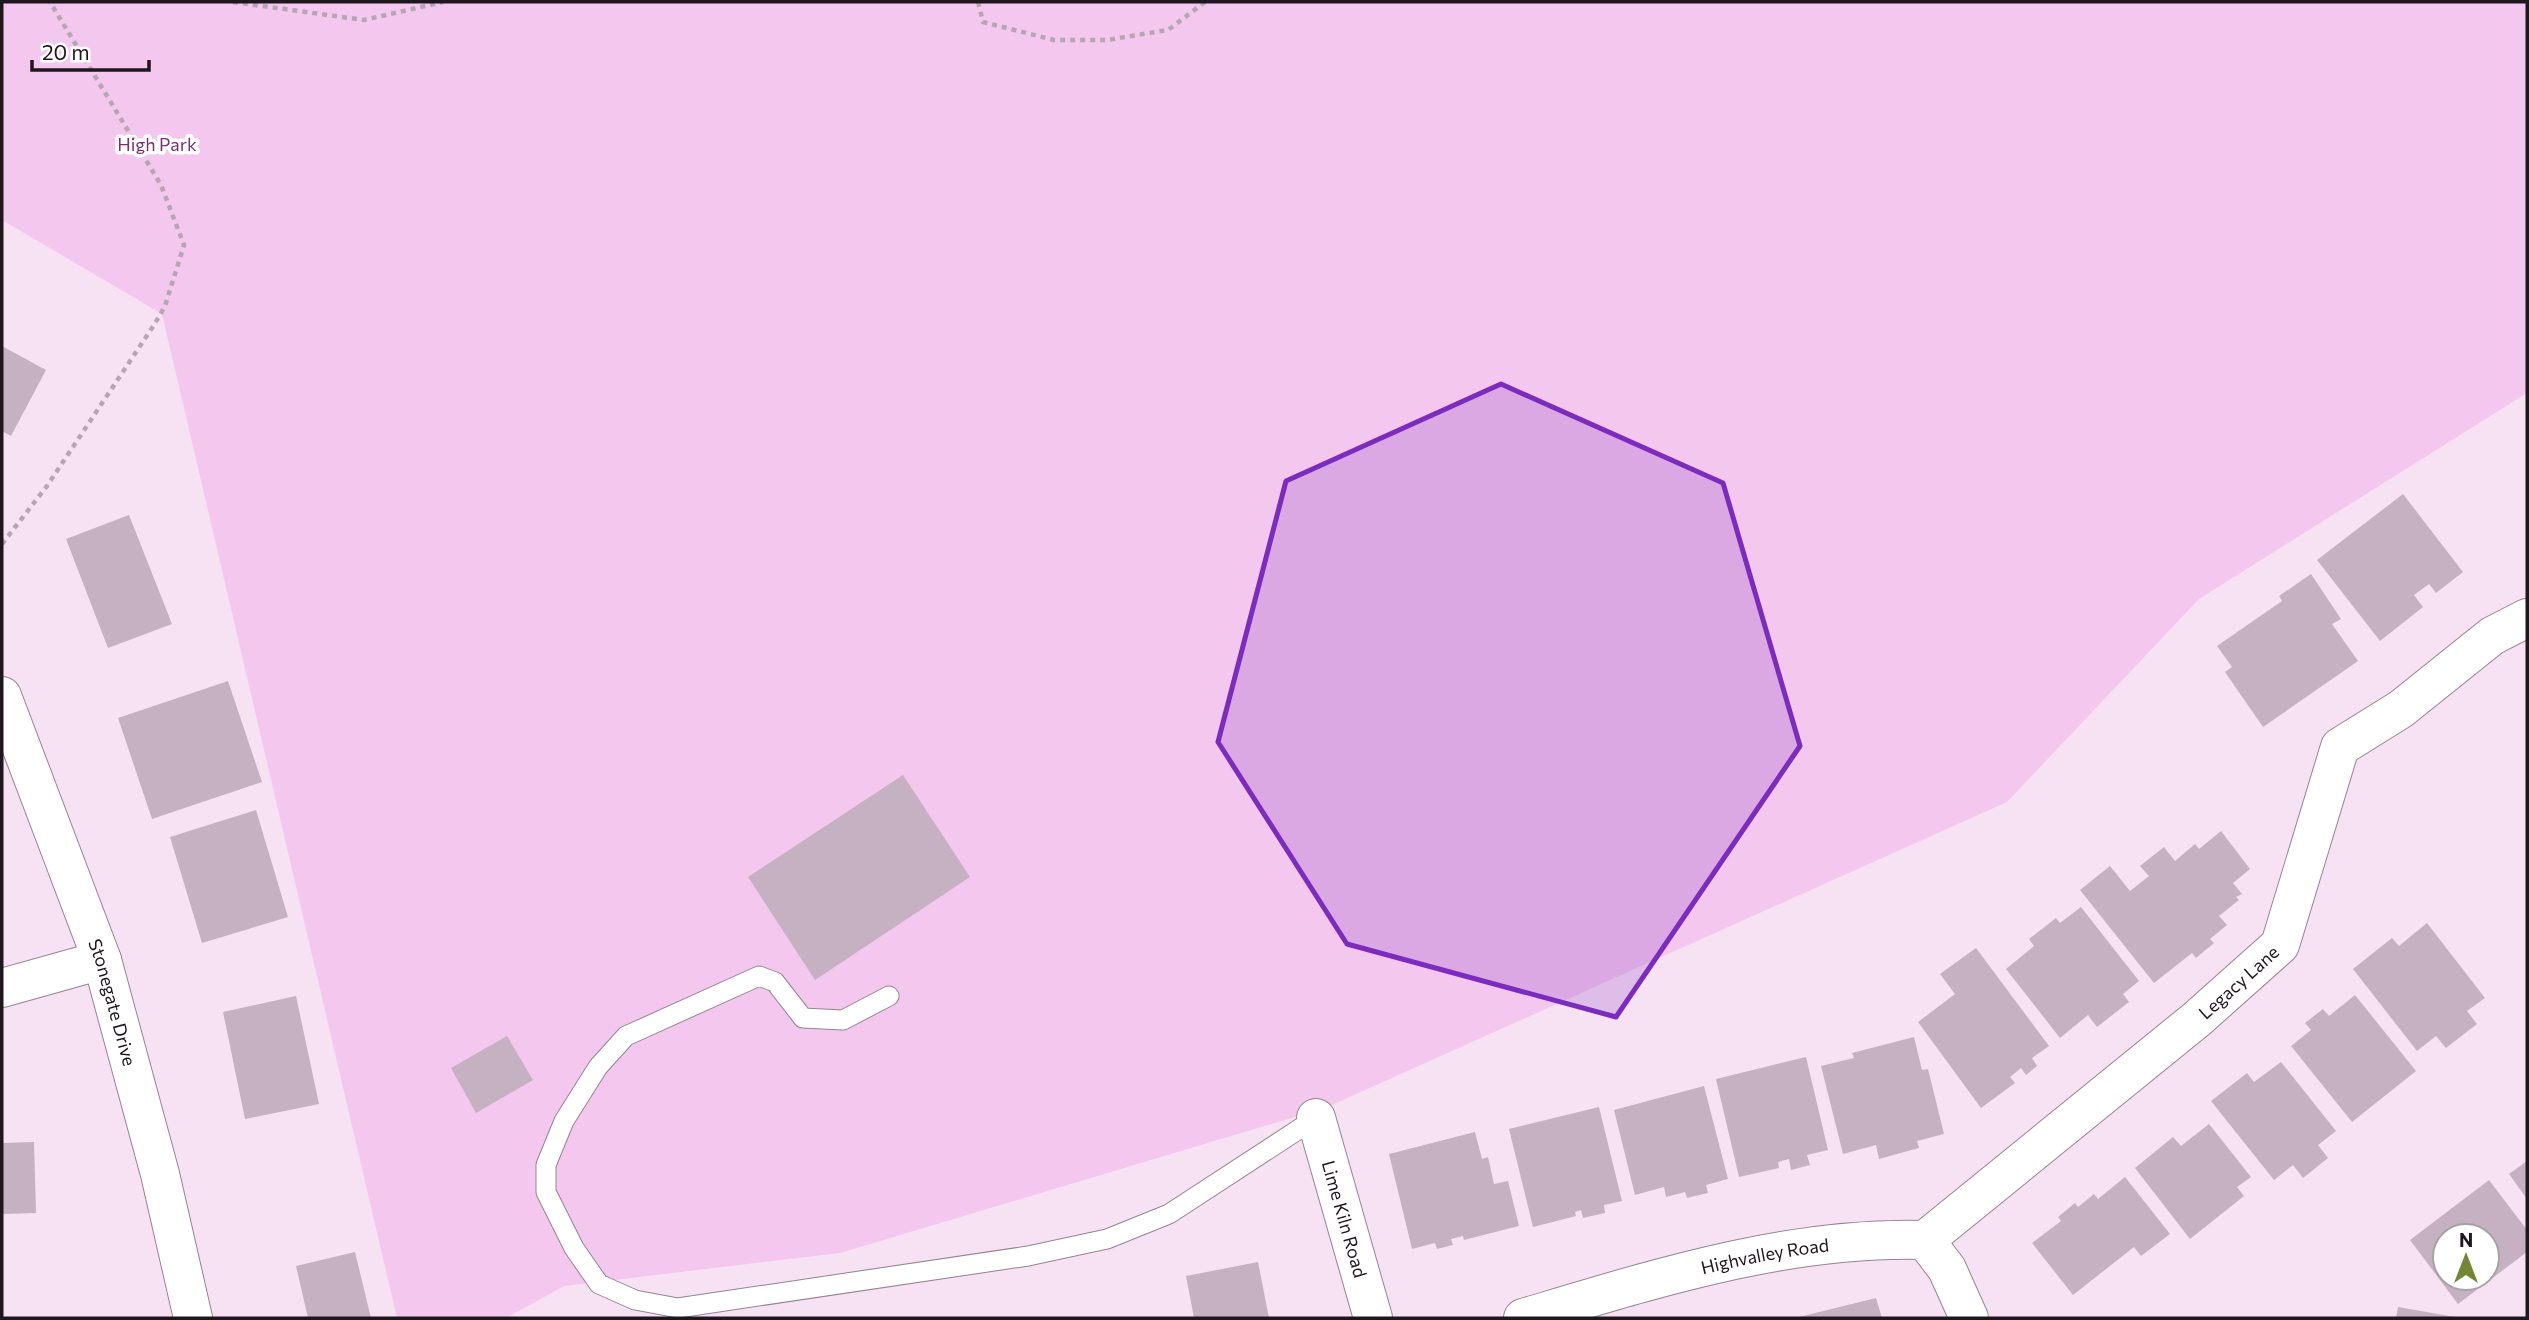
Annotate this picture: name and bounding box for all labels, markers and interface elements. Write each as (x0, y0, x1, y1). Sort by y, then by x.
scale bar (32, 28, 149, 72)
text: 20 m (42, 39, 90, 64)
park label: High Park (117, 133, 197, 155)
street label: Stonegate Drive (84, 936, 141, 1068)
street label: Legacy Lane (2194, 941, 2283, 1024)
street label: Lime Kiln Road (1318, 1158, 1372, 1280)
north arrow (2431, 1222, 2501, 1292)
text: N (2459, 1228, 2473, 1251)
street label: Highvalley Road (1699, 1233, 1830, 1278)

